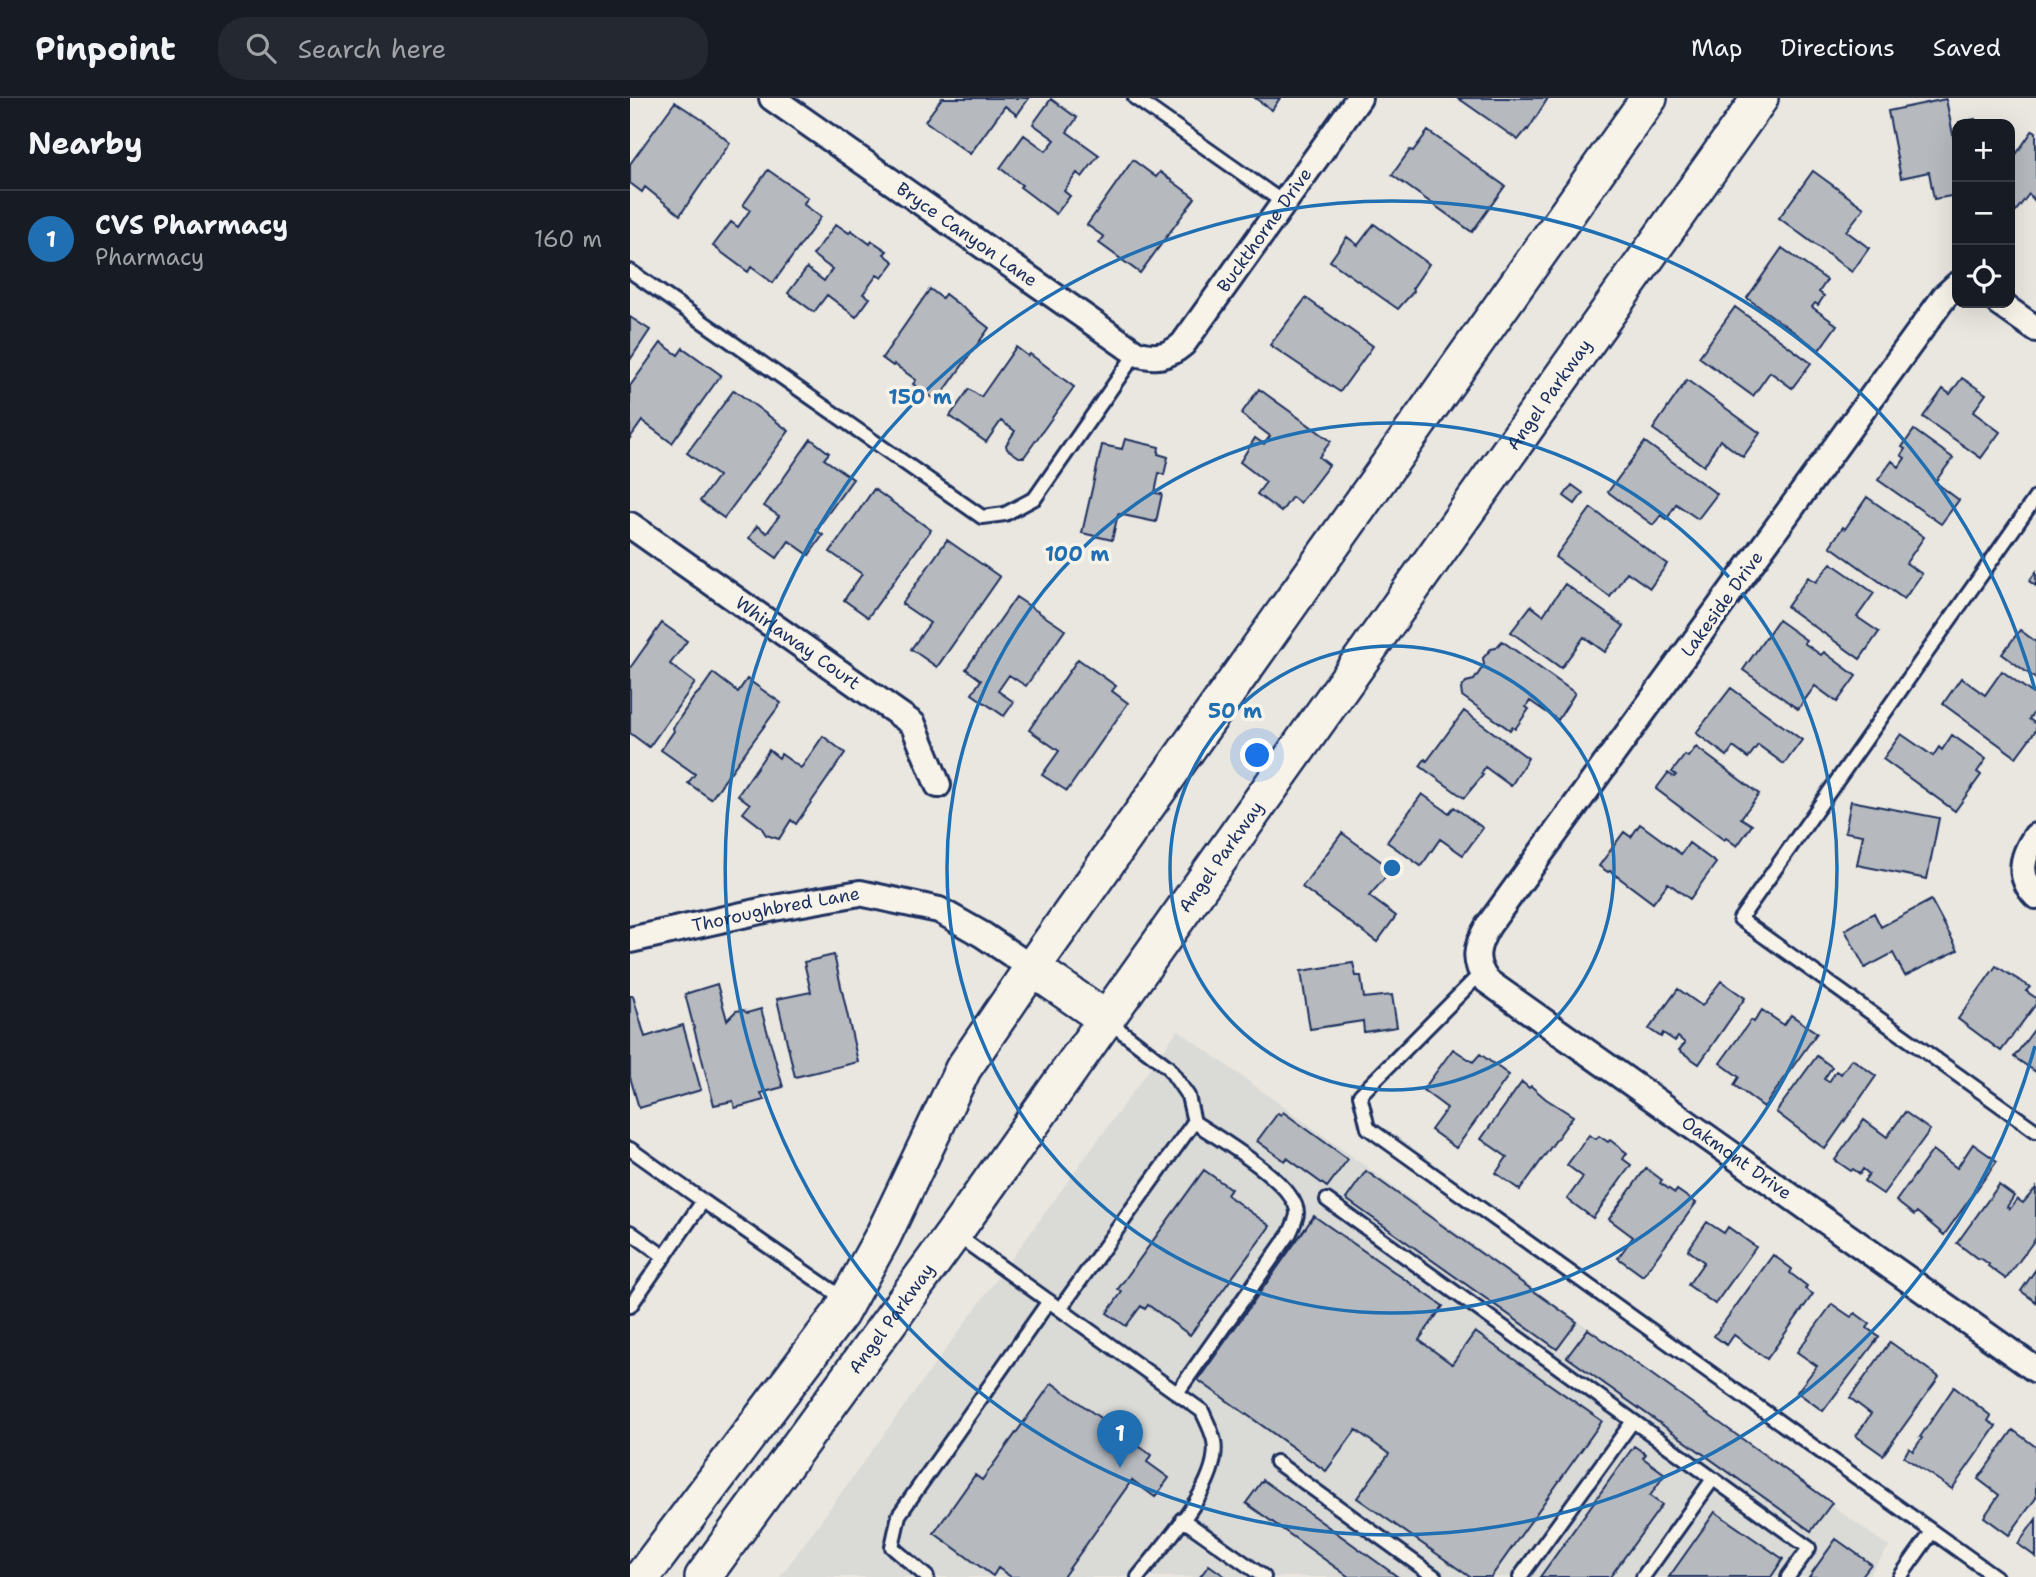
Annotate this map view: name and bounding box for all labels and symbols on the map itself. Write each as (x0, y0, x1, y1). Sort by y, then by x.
street label: Buckthorne Drive (1212, 163, 1317, 297)
street label: Bryce Canyon Lane (892, 177, 1042, 292)
street label: Angel Parkway (1501, 334, 1597, 455)
text: 150 m (888, 383, 952, 411)
text: 100 m (1045, 540, 1109, 568)
street label: Lakeside Drive (1675, 546, 1769, 662)
street label: Whirlaway Court (731, 591, 865, 695)
text: 50 m (1208, 697, 1262, 725)
your location (1240, 738, 1274, 772)
street label: Angel Parkway (1173, 796, 1269, 918)
centre of rings (1380, 856, 1404, 880)
street label: Thoroughbred Lane (690, 881, 862, 938)
street label: Oakmont Drive (1677, 1111, 1796, 1205)
street label: Angel Parkway (843, 1258, 940, 1379)
pin: 1 (1097, 1410, 1143, 1468)

